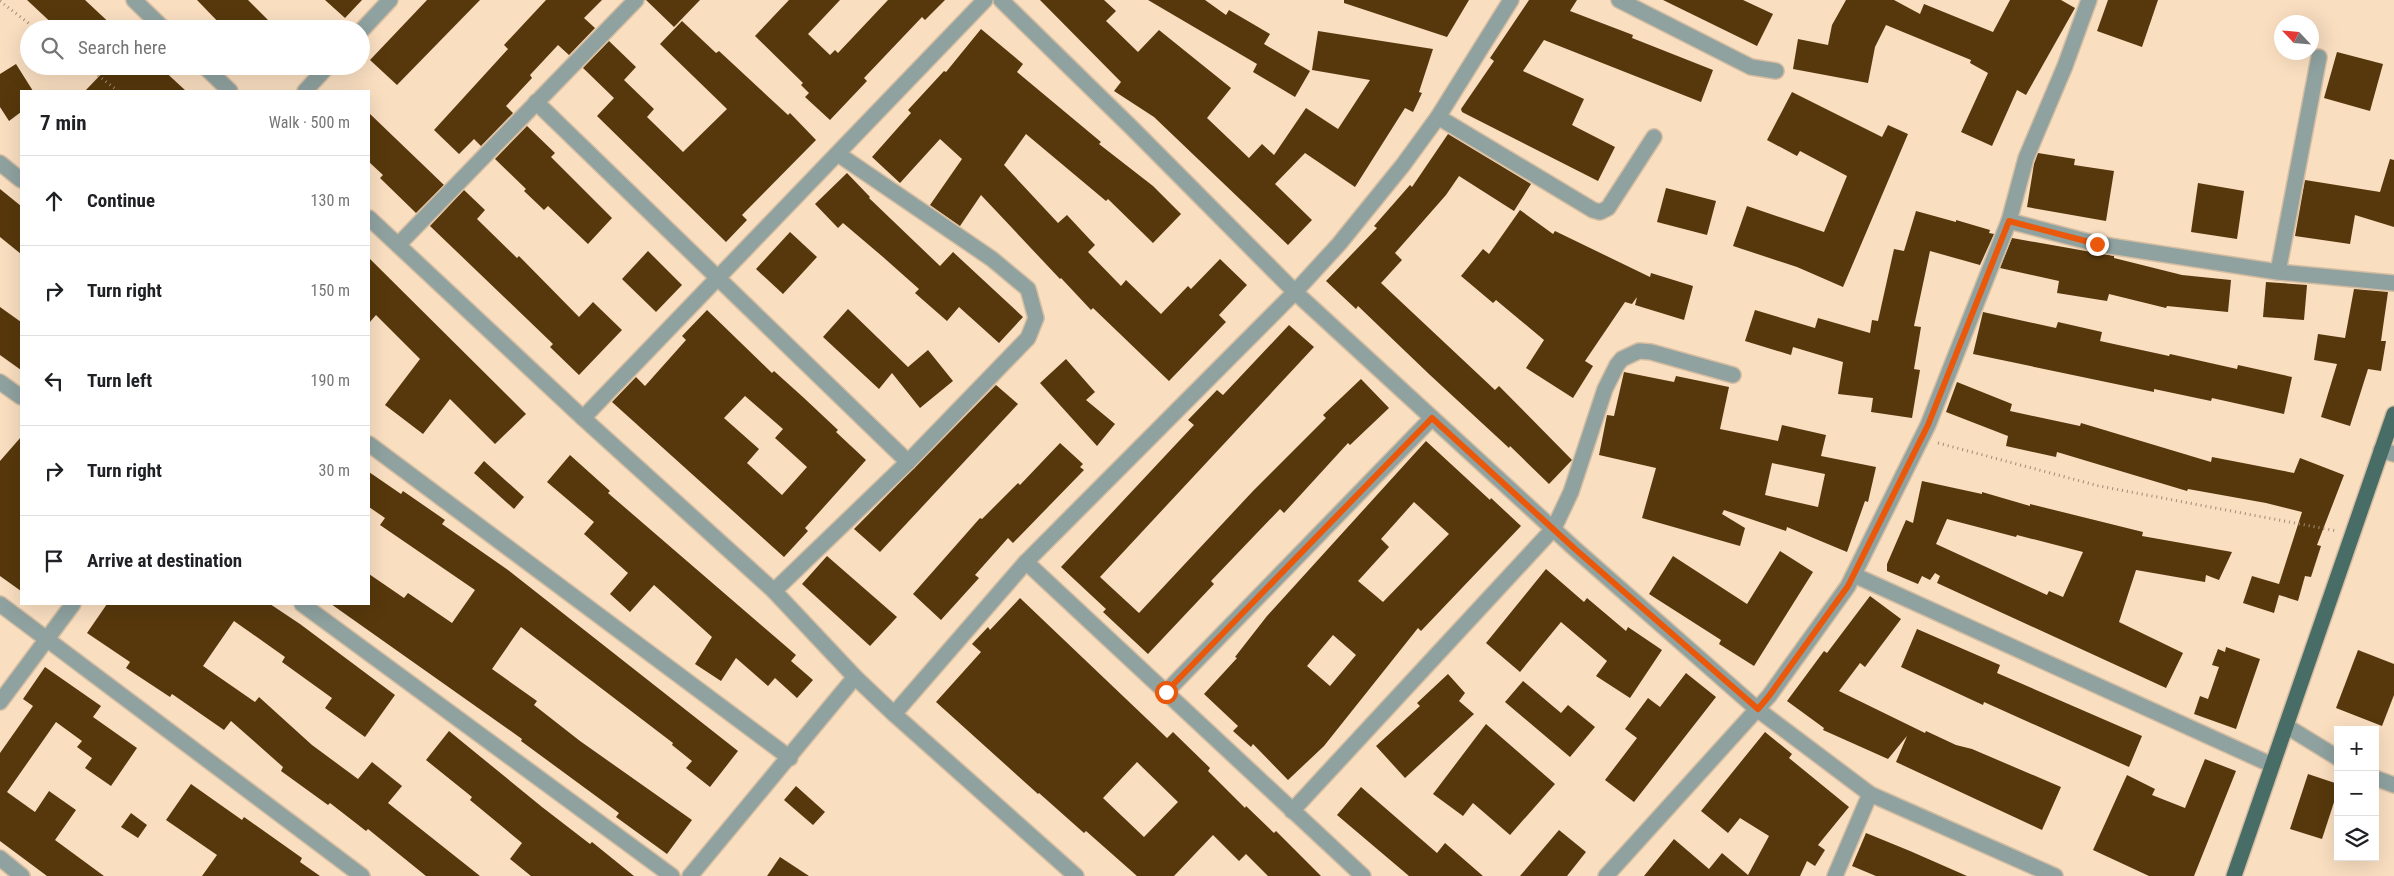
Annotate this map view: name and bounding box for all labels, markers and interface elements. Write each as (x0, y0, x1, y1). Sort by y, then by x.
north arrow (2274, 15, 2319, 60)
search box (20, 20, 370, 75)
icon: search (38, 34, 66, 62)
text: Search here (78, 36, 166, 59)
text: 7 min (40, 111, 87, 135)
text: Walk · 500 m (269, 113, 350, 132)
icon: ahead (40, 187, 68, 215)
text: Continue (87, 189, 155, 212)
text: 130 m (311, 191, 350, 210)
route end (2086, 233, 2109, 256)
icon: right (40, 277, 68, 305)
text: Turn right (87, 279, 162, 302)
text: 150 m (311, 281, 350, 300)
icon: left (40, 367, 68, 395)
text: Turn left (87, 369, 152, 392)
text: 190 m (311, 371, 350, 390)
icon: right (40, 457, 68, 485)
text: Turn right (87, 459, 162, 482)
text: 30 m (318, 461, 350, 480)
icon: arrive (40, 547, 68, 575)
text: Arrive at destination (87, 549, 242, 572)
route start (1155, 681, 1178, 704)
map controls (2334, 726, 2379, 861)
button: + (2334, 726, 2379, 771)
button: − (2334, 771, 2379, 816)
button: layers (2334, 816, 2379, 861)

